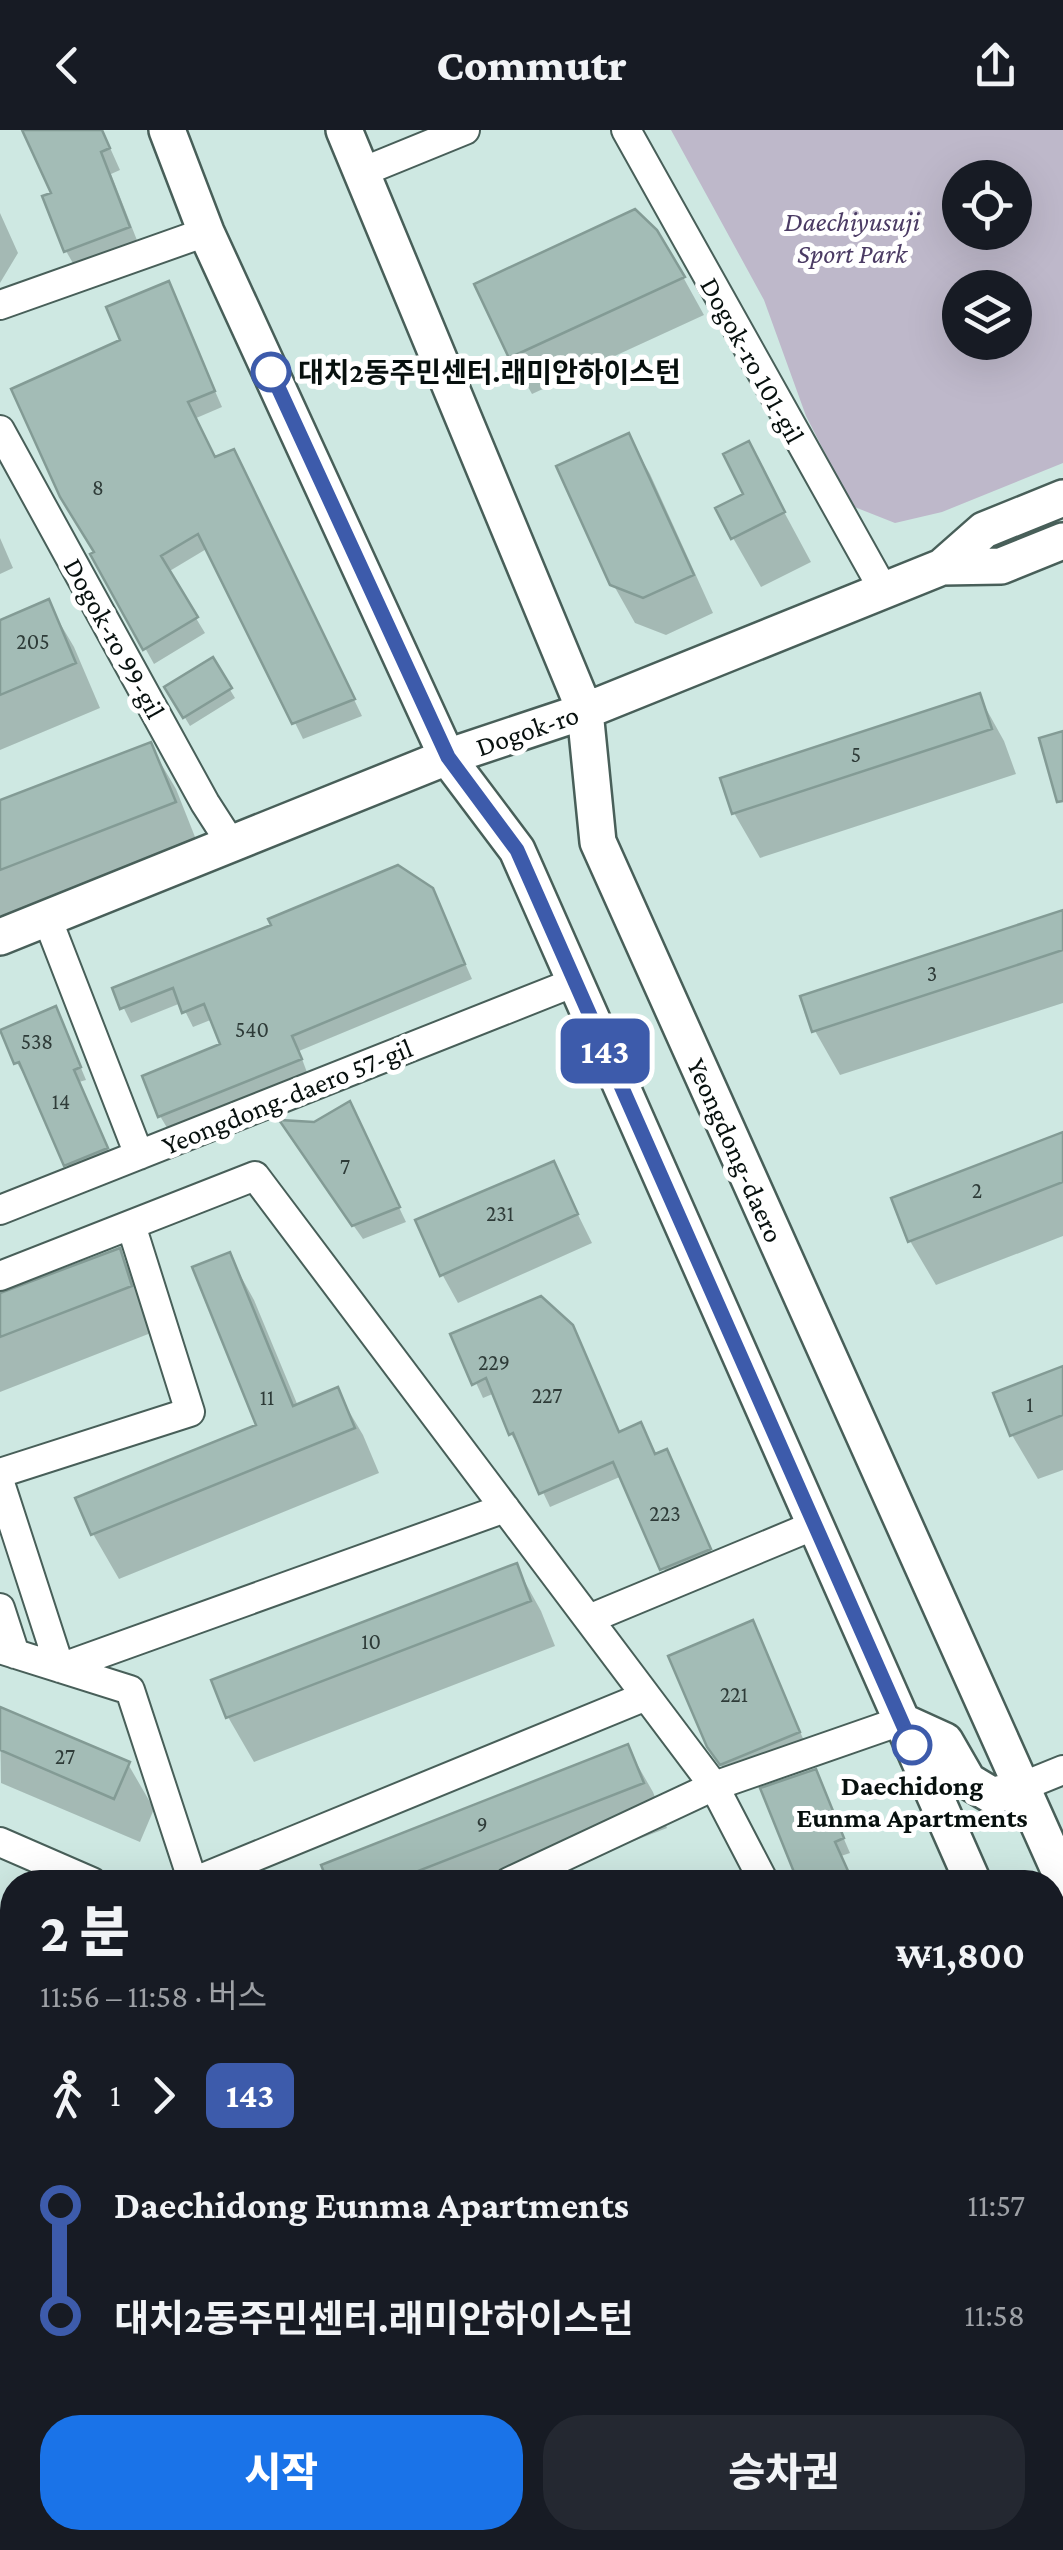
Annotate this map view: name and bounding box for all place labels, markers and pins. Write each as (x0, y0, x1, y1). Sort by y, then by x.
marker: 대치2동주민센터.래미안하이스턴 (252, 353, 290, 391)
place label: 대치2동주민센터.래미안하이스턴 (298, 357, 681, 388)
marker: Daechidong Eunma Apartments (893, 1726, 931, 1764)
place label: Daechidong Eunma Apartments (796, 1770, 1028, 1833)

